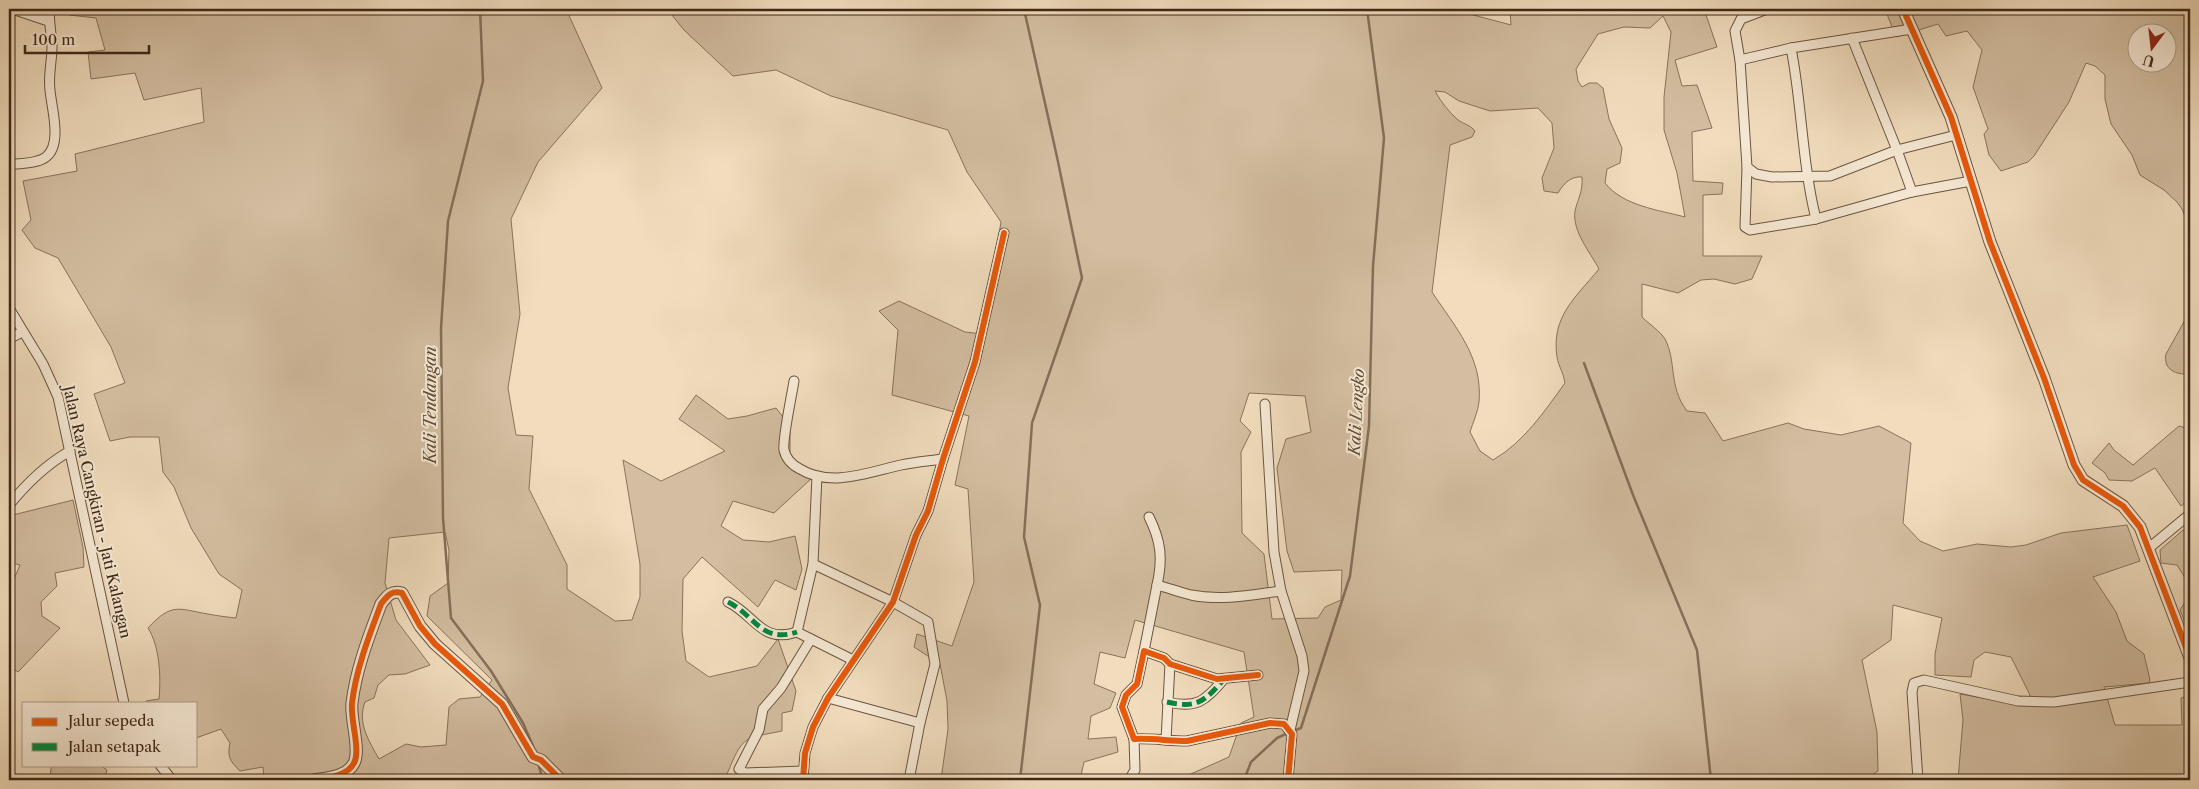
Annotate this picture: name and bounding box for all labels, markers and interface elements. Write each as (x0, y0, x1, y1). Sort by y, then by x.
scale bar (25, 22, 149, 54)
north arrow (2126, 22, 2176, 72)
text: 100 m (32, 30, 75, 49)
text: U (2140, 50, 2156, 71)
water label: Kali Tendangan (420, 346, 440, 466)
water label: Kali Lengko (1344, 368, 1368, 458)
street label: Jalan Raya Cangkiran - Jati Kalangan (59, 382, 136, 641)
legend (22, 702, 198, 766)
text: Jalur sepeda (66, 711, 154, 730)
text: Jalan setapak (66, 737, 162, 756)

